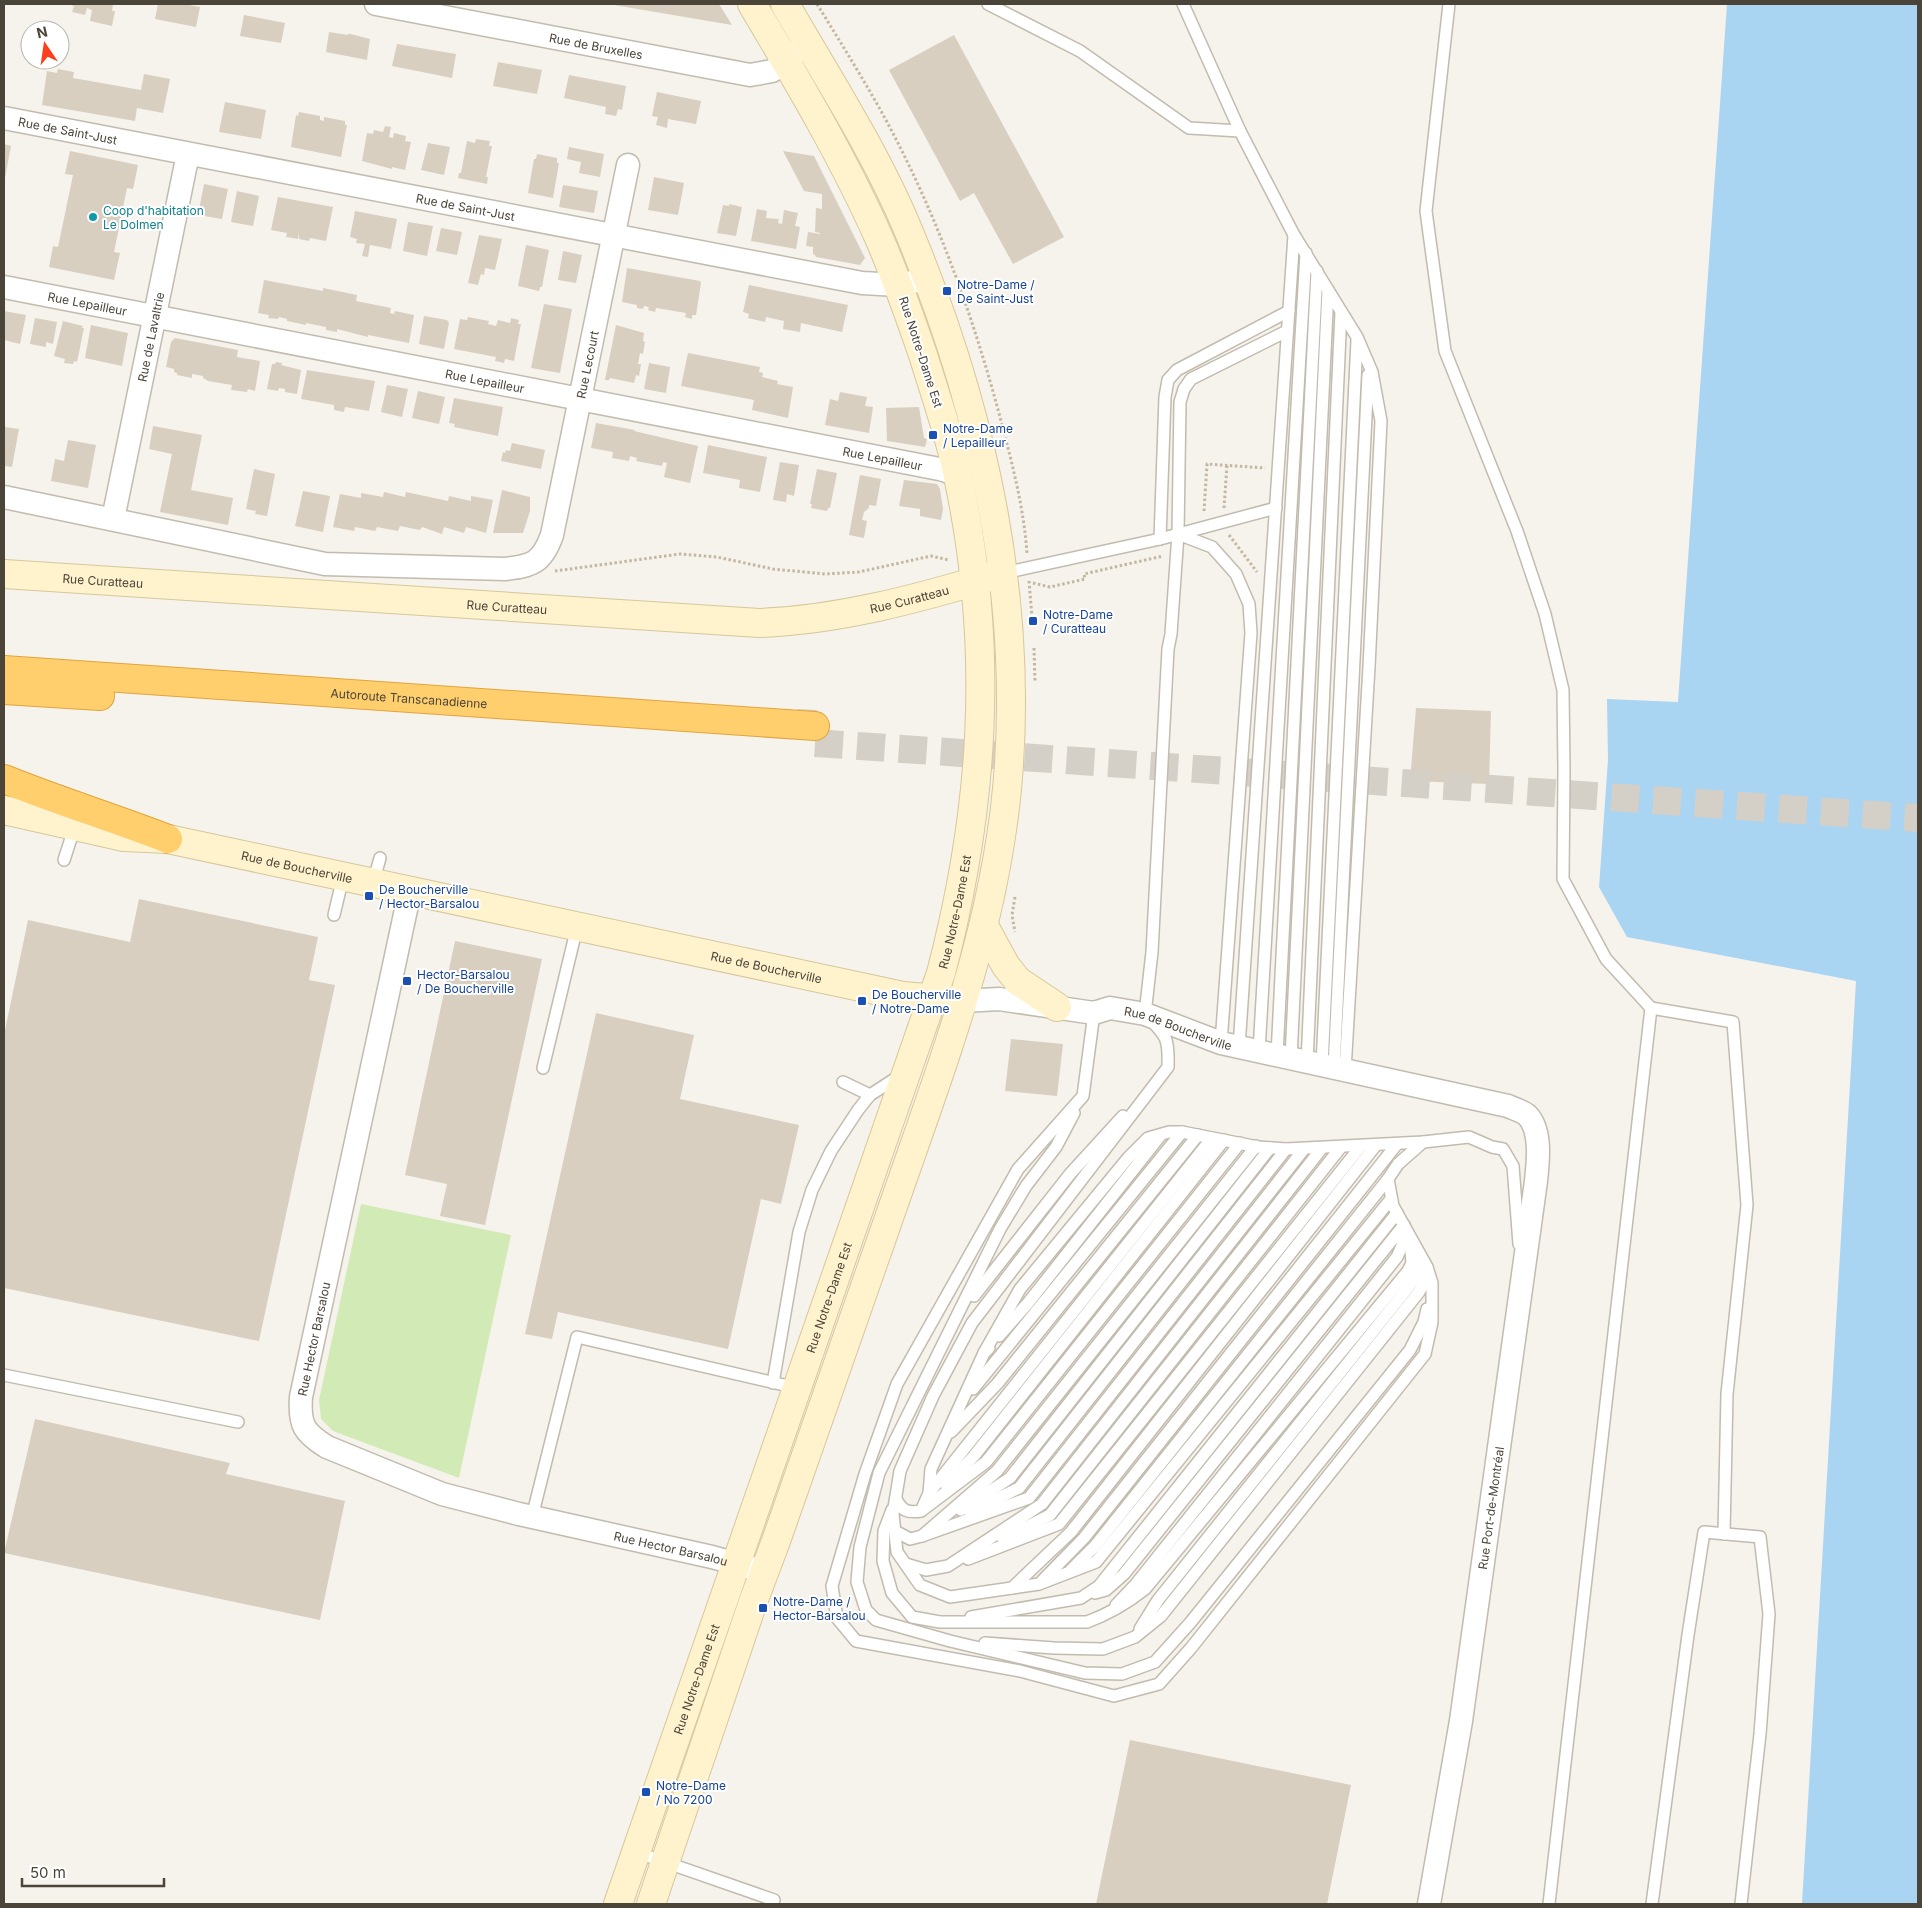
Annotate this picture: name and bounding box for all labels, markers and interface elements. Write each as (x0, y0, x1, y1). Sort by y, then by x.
north arrow (20, 20, 70, 70)
text: N (35, 22, 49, 41)
street label: Rue de Bruxelles (548, 30, 644, 62)
street label: Rue de Saint-Just (17, 113, 119, 147)
street label: Rue de Saint-Just (415, 190, 516, 224)
place label: Coop d'habitation Le Dolmen (103, 203, 204, 232)
marker: Coop d'habitation Le Dolmen (87, 211, 99, 223)
place label: Notre-Dame / De Saint-Just (957, 277, 1035, 306)
marker: Notre-Dame / De Saint-Just (941, 285, 953, 297)
street label: Rue Lepailleur (46, 288, 129, 318)
street label: Rue de Lavaltrie (134, 291, 167, 383)
street label: Rue Notre-Dame Est (896, 295, 946, 410)
street label: Rue Lecourt (573, 329, 601, 400)
street label: Rue Lepailleur (444, 366, 526, 396)
place label: Notre-Dame / Lepailleur (943, 421, 1013, 450)
marker: Notre-Dame / Lepailleur (927, 429, 939, 441)
street label: Rue Lepailleur (842, 443, 924, 473)
street label: Rue Curatteau (62, 570, 144, 591)
street label: Rue Curatteau (868, 582, 950, 616)
street label: Rue Curatteau (466, 597, 548, 617)
place label: Notre-Dame / Curatteau (1043, 607, 1113, 636)
marker: Notre-Dame / Curatteau (1027, 615, 1039, 627)
street label: Autoroute Transcanadienne (330, 685, 488, 711)
street label: Rue de Boucherville (240, 847, 354, 886)
street label: Rue Notre-Dame Est (935, 854, 974, 970)
place label: De Boucherville / Hector-Barsalou (379, 882, 479, 911)
marker: De Boucherville / Hector-Barsalou (363, 890, 375, 902)
street label: Rue de Boucherville (709, 948, 823, 986)
place label: Hector-Barsalou / De Boucherville (417, 967, 514, 996)
marker: Hector-Barsalou / De Boucherville (401, 975, 413, 987)
place label: De Boucherville / Notre-Dame (872, 987, 961, 1016)
marker: De Boucherville / Notre-Dame (856, 995, 868, 1007)
street label: Rue de Boucherville (1123, 1003, 1233, 1053)
street label: Rue Notre-Dame Est (802, 1240, 855, 1355)
street label: Rue Hector Barsalou (295, 1281, 333, 1397)
street label: Rue Port-de-Montréal (1475, 1446, 1507, 1570)
street label: Rue Hector Barsalou (612, 1528, 729, 1569)
place label: Notre-Dame / Hector-Barsalou (773, 1594, 866, 1623)
marker: Notre-Dame / Hector-Barsalou (757, 1602, 769, 1614)
street label: Rue Notre-Dame Est (670, 1622, 722, 1736)
place label: Notre-Dame / No 7200 (656, 1778, 726, 1807)
marker: Notre-Dame / No 7200 (640, 1786, 652, 1798)
scale bar (22, 1856, 165, 1888)
text: 50 m (30, 1863, 66, 1882)

